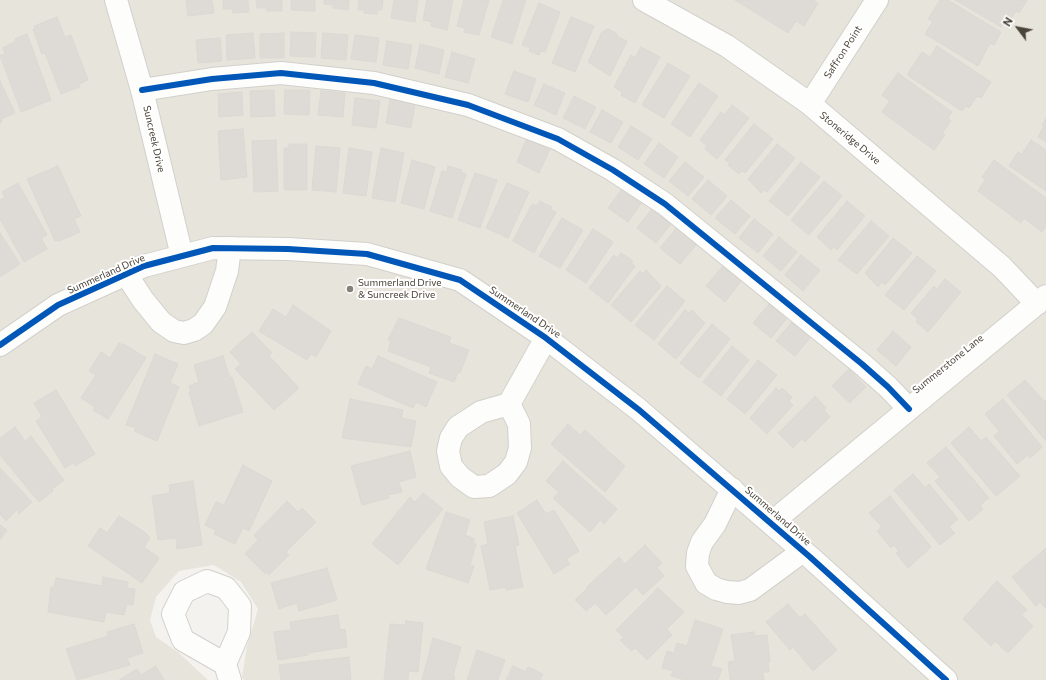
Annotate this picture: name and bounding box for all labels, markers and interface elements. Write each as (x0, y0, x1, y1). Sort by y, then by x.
north arrow (998, 8, 1038, 48)
text: N (1000, 14, 1015, 28)
street label: Saffron Point (821, 23, 865, 81)
street label: Suncreek Drive (141, 105, 167, 173)
street label: Stoneridge Drive (817, 109, 883, 167)
street label: Summerland Drive (65, 252, 147, 296)
place label: Summerland Drive & Suncreek Drive (358, 277, 442, 300)
marker: Summerland Drive & Suncreek Drive (345, 284, 355, 294)
street label: Summerland Drive (487, 284, 563, 340)
street label: Summerstone Lane (910, 332, 986, 396)
street label: Summerland Drive (743, 484, 813, 548)

